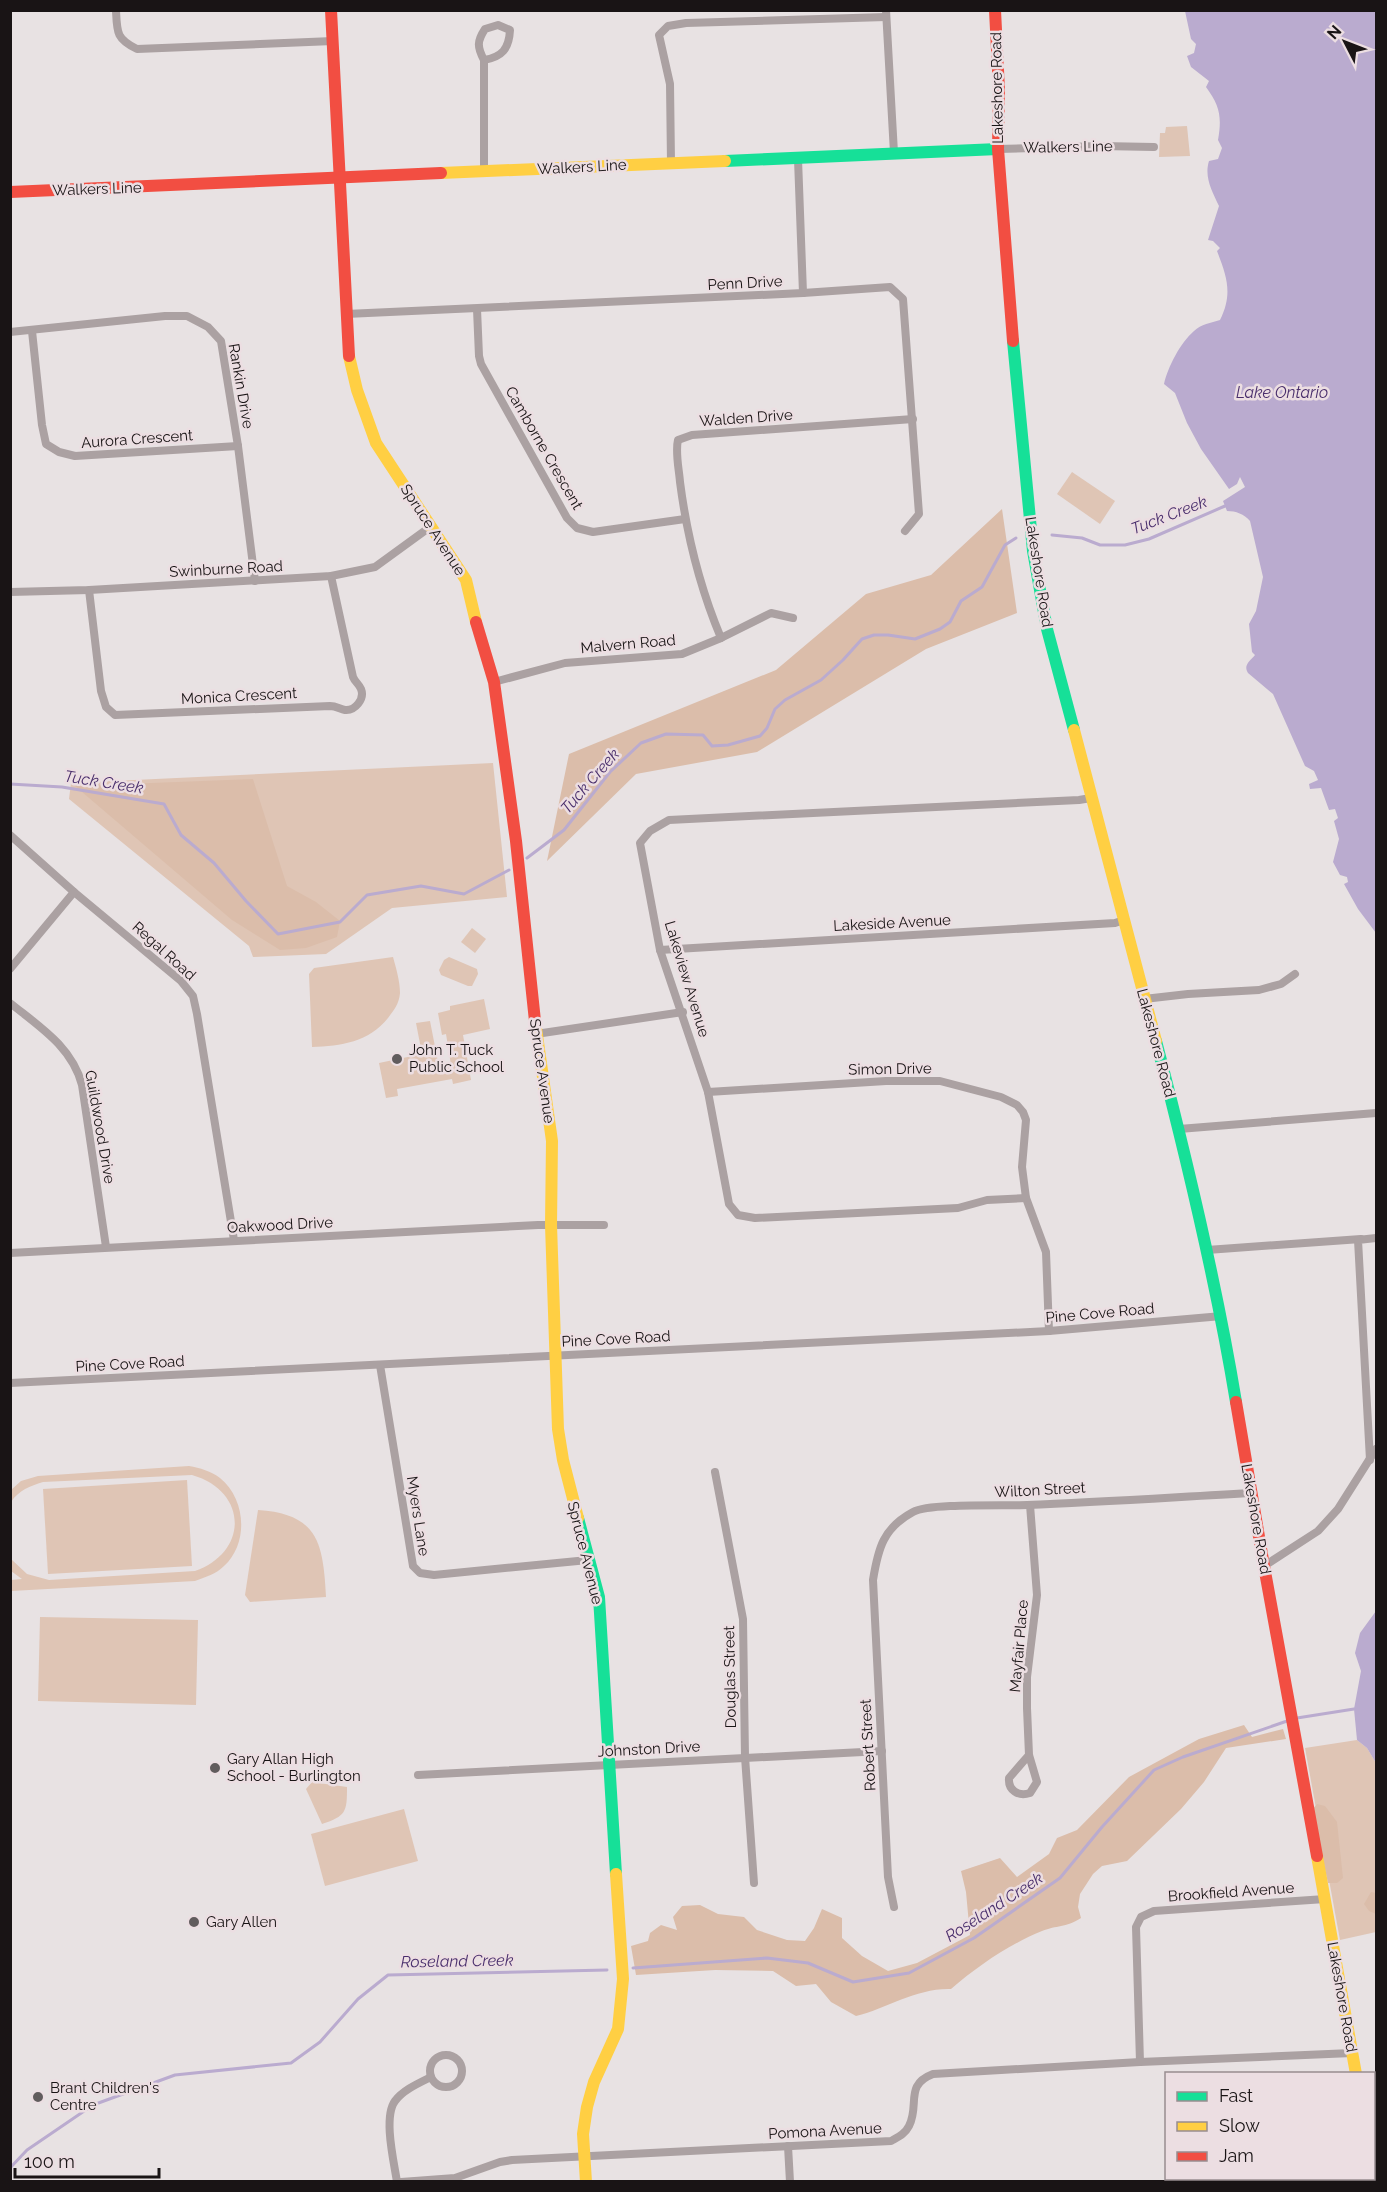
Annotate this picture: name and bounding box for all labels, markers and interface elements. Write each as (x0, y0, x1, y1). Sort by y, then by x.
north arrow (1315, 12, 1375, 72)
text: N (1323, 21, 1345, 43)
street label: Lakeshore Road (987, 32, 1007, 144)
street label: Walkers Line (1023, 137, 1113, 157)
street label: Walkers Line (537, 156, 627, 178)
street label: Walkers Line (52, 178, 142, 200)
street label: Penn Drive (707, 272, 783, 294)
street label: Rankin Drive (225, 342, 257, 430)
street label: Camborne Crescent (501, 383, 587, 513)
water label: Lake Ontario (1236, 383, 1328, 402)
street label: Walden Drive (699, 406, 794, 430)
street label: Aurora Crescent (80, 426, 194, 452)
street label: Spruce Avenue (397, 481, 469, 579)
water label: Tuck Creek (1128, 492, 1210, 538)
street label: Lakeshore Road (1021, 515, 1057, 629)
street label: Swinburne Road (169, 557, 283, 581)
street label: Malvern Road (580, 631, 676, 657)
street label: Monica Crescent (180, 684, 298, 708)
water label: Tuck Creek (557, 744, 624, 817)
water label: Tuck Creek (63, 766, 145, 798)
street label: Lakeside Avenue (833, 911, 952, 935)
street label: Regal Road (129, 918, 199, 984)
street label: Lakeview Avenue (661, 919, 713, 1040)
street label: Lakeshore Road (1133, 987, 1179, 1099)
street label: Spruce Avenue (526, 1018, 558, 1125)
place label: John T. Tuck Public School (409, 1041, 505, 1076)
marker: John T. Tuck Public School (390, 1052, 404, 1066)
street label: Simon Drive (848, 1059, 932, 1079)
street label: Guildwood Drive (81, 1069, 119, 1185)
street label: Oakwood Drive (227, 1213, 334, 1237)
street label: Pine Cove Road (1045, 1299, 1155, 1327)
street label: Pine Cove Road (561, 1327, 671, 1351)
street label: Pine Cove Road (75, 1352, 185, 1376)
street label: Lakeshore Road (1237, 1462, 1275, 1576)
street label: Myers Lane (403, 1475, 433, 1557)
street label: Wilton Street (994, 1479, 1086, 1501)
street label: Spruce Avenue (564, 1500, 607, 1607)
street label: Mayfair Place (1006, 1599, 1032, 1693)
street label: Douglas Street (720, 1625, 740, 1729)
street label: Robert Street (857, 1698, 879, 1792)
street label: Johnston Drive (597, 1737, 701, 1761)
place label: Gary Allan High School - Burlington (227, 1750, 361, 1785)
marker: Gary Allan High School - Burlington (208, 1761, 222, 1775)
water label: Roseland Creek (942, 1868, 1047, 1946)
street label: Brookfield Avenue (1167, 1879, 1295, 1905)
place label: Gary Allen (206, 1913, 277, 1931)
marker: Gary Allen (187, 1915, 201, 1929)
street label: Lakeshore Road (1323, 1940, 1361, 2054)
water label: Roseland Creek (400, 1951, 514, 1971)
legend (1165, 2072, 1375, 2180)
place label: Brant Children's Centre (50, 2079, 159, 2114)
text: Fast (1219, 2085, 1253, 2106)
marker: Brant Children's Centre (31, 2090, 45, 2104)
text: Slow (1219, 2115, 1260, 2136)
street label: Pomona Avenue (768, 2119, 882, 2143)
scale bar (15, 2141, 159, 2179)
text: Jam (1219, 2145, 1254, 2166)
text: 100 m (24, 2151, 75, 2172)

